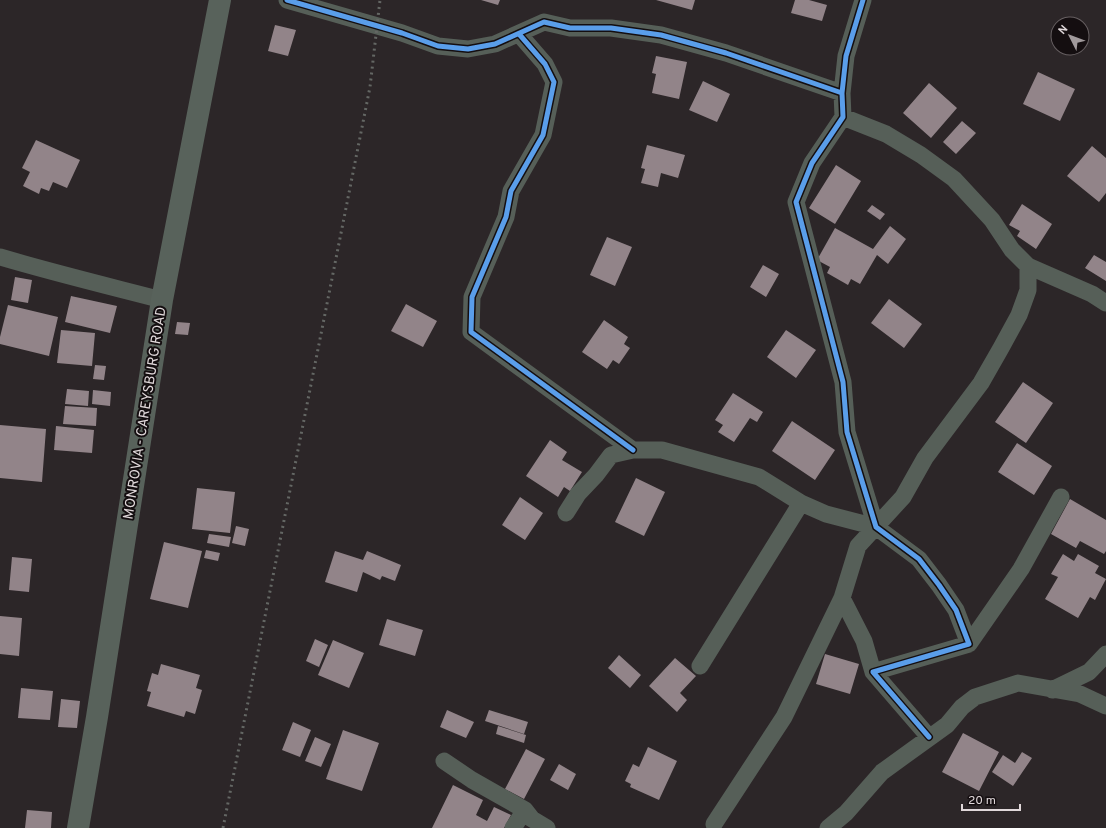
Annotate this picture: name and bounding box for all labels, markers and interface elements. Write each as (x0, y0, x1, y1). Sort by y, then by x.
north arrow (1050, 16, 1090, 56)
text: N (1055, 22, 1071, 38)
street label: MONROVIA - CAREYSBURG ROAD (120, 306, 171, 521)
scale bar (962, 786, 1020, 812)
text: 20 m (968, 793, 996, 809)

